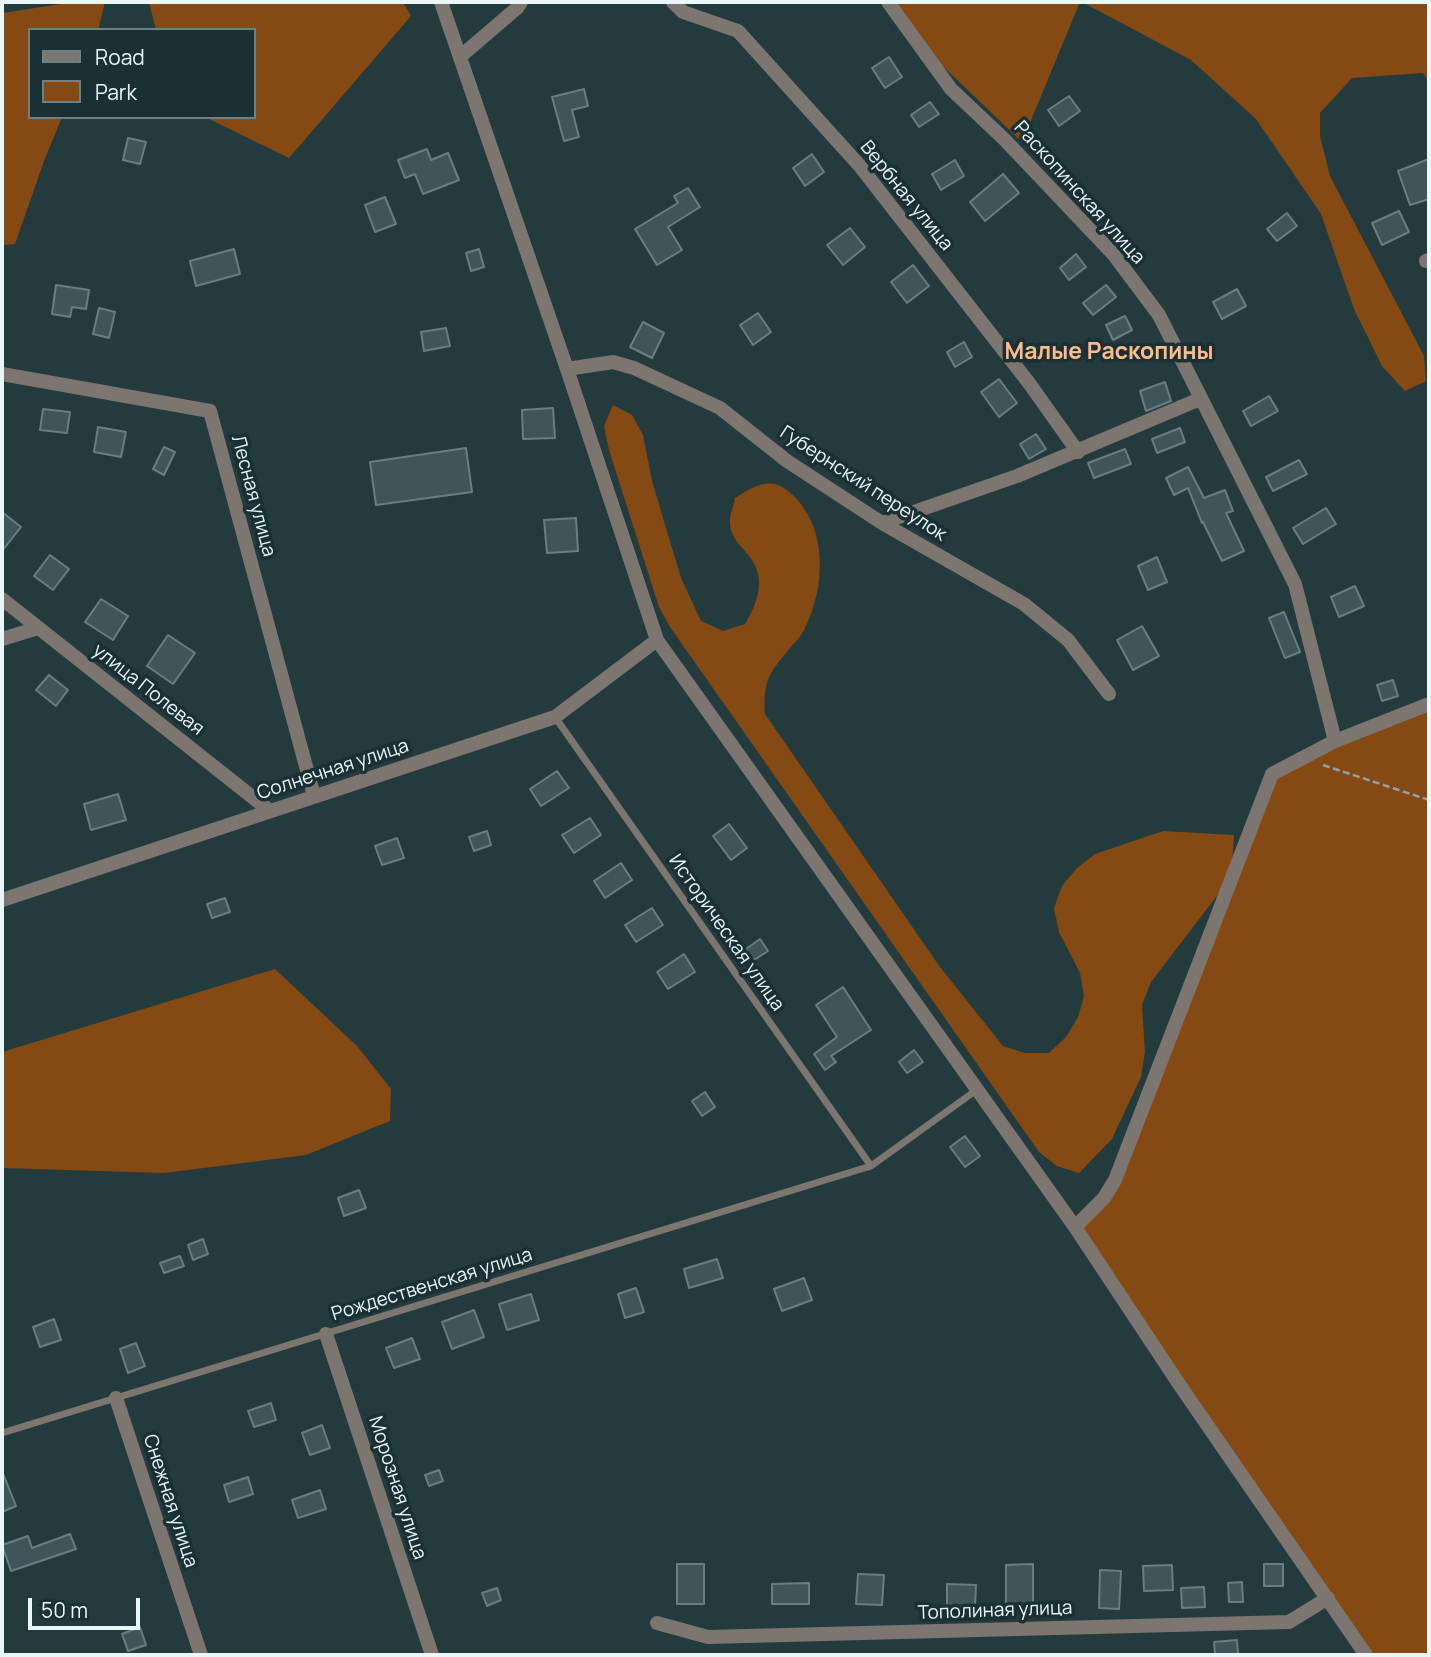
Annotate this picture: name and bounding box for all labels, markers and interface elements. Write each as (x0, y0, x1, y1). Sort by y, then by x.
legend (28, 28, 256, 119)
text: Road (95, 43, 145, 71)
text: Park (95, 78, 137, 106)
street label: Раскопинская улица (1009, 117, 1149, 269)
street label: Вербная улица (855, 136, 957, 256)
district label: Малые Раскопины (1004, 339, 1214, 367)
street label: Губернский переулок (775, 422, 951, 546)
street label: Лесная улица (226, 433, 280, 559)
street label: улица Полевая (88, 639, 208, 741)
street label: Солнечная улица (254, 735, 412, 805)
street label: Историческая улица (663, 850, 789, 1016)
street label: Рождественская улица (329, 1244, 535, 1326)
street label: Морозная улица (363, 1414, 431, 1562)
street label: Снежная улица (138, 1432, 202, 1570)
scale bar (32, 1584, 144, 1628)
text: 50 m (41, 1596, 88, 1624)
street label: Тополиная улица (917, 1597, 1073, 1625)

